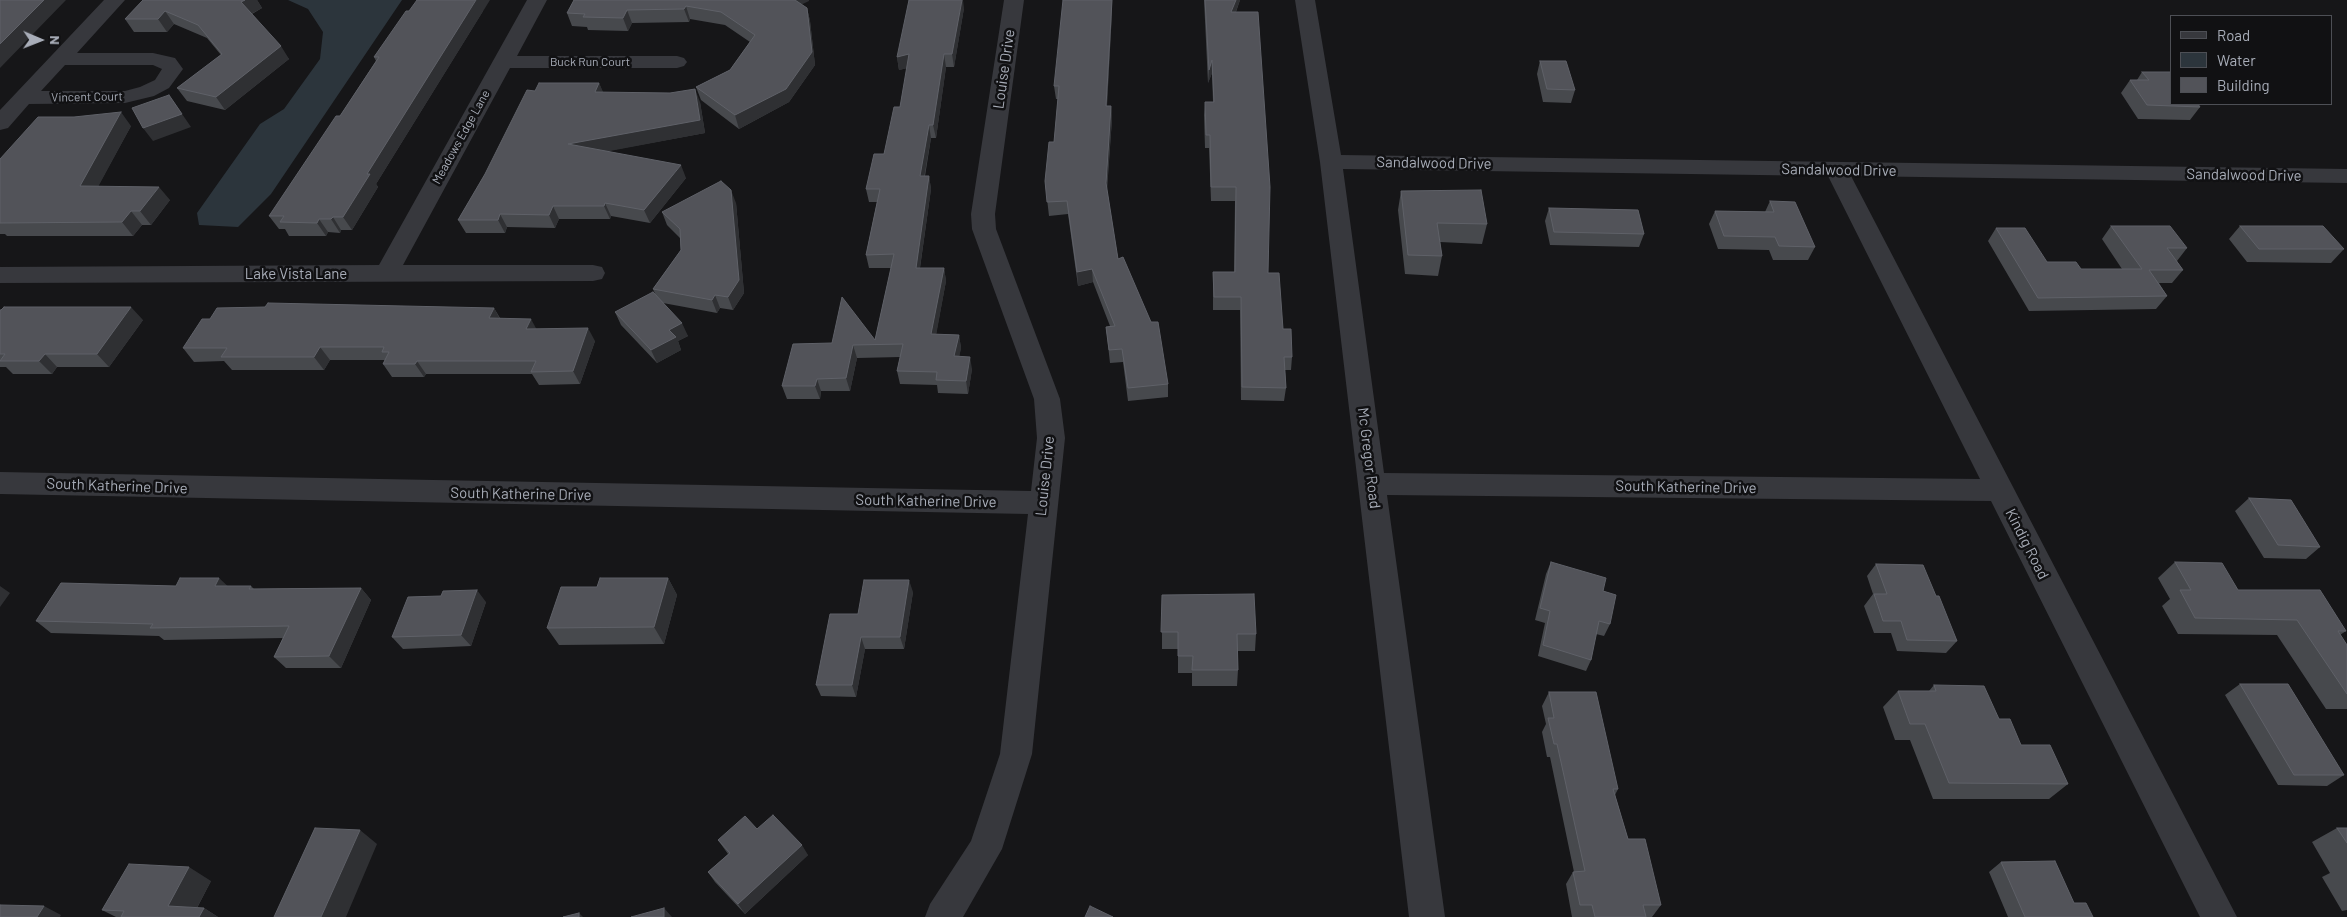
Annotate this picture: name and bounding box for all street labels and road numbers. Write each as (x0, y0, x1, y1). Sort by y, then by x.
street label: Louise Drive (990, 28, 1018, 110)
street label: Buck Run Court (550, 55, 630, 69)
street label: Meadows Edge Lane (429, 88, 493, 186)
street label: Vincent Court (51, 89, 123, 105)
street label: Sandalwood Drive (1376, 153, 1492, 173)
street label: Sandalwood Drive (1781, 160, 1897, 180)
street label: Sandalwood Drive (2186, 165, 2302, 185)
street label: Lake Vista Lane (245, 265, 347, 283)
street label: Mc Gregor Road (1354, 406, 1384, 510)
street label: Louise Drive (1032, 435, 1058, 517)
street label: South Katherine Drive (46, 475, 188, 497)
street label: South Katherine Drive (1615, 477, 1757, 497)
street label: South Katherine Drive (450, 484, 592, 504)
street label: South Katherine Drive (855, 491, 997, 511)
street label: Kindig Road (2001, 506, 2053, 582)

